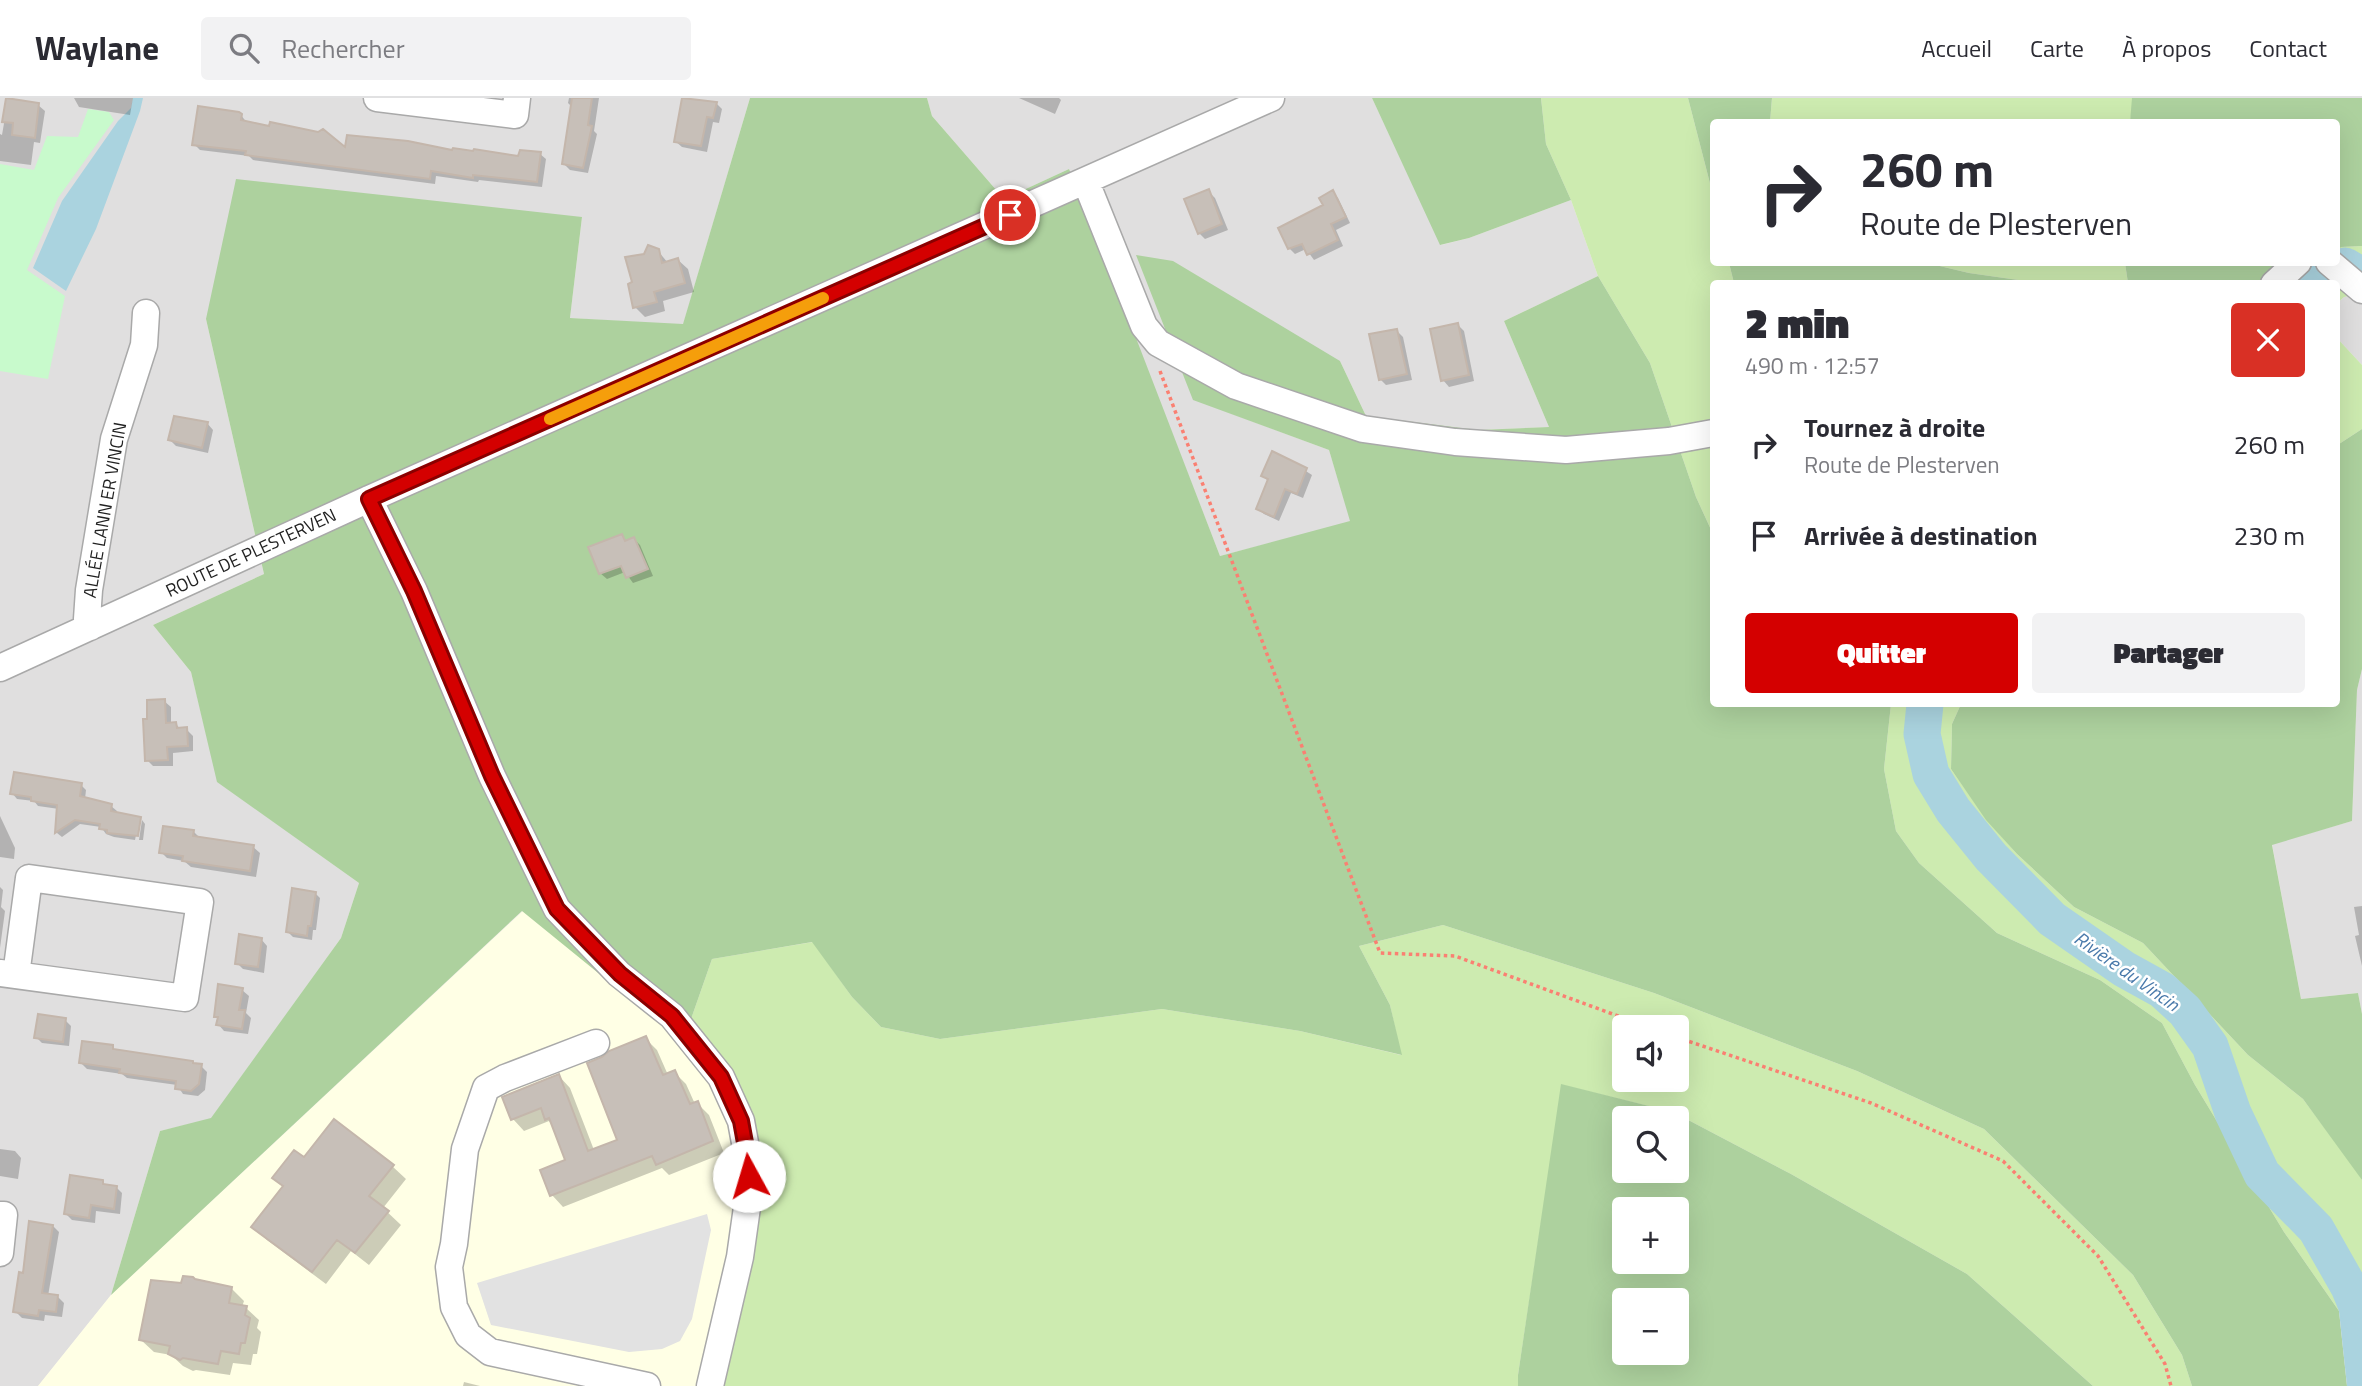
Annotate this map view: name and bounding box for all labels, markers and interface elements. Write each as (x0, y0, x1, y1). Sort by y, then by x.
search box (201, 17, 691, 80)
text: Waylane (35, 23, 159, 73)
icon: search (225, 29, 263, 67)
text: Rechercher (281, 29, 405, 68)
text: Accueil (1921, 30, 1992, 66)
text: Carte (2030, 30, 2084, 66)
text: À propos (2122, 30, 2211, 66)
text: Contact (2249, 30, 2327, 66)
text: 260 m (1860, 131, 1994, 206)
icon: right (1745, 147, 1836, 238)
pin (980, 185, 1040, 245)
icon: arrive (991, 196, 1029, 234)
text: Route de Plesterven (1860, 199, 2132, 247)
text: 2 min (1745, 290, 1849, 354)
button: close (2231, 303, 2305, 377)
text: 490 m · 12:57 (1745, 348, 1880, 383)
text: Tournez à droite (1804, 408, 1985, 447)
street label: ALLÉE LANN ER VINCIN (76, 420, 133, 600)
text: 260 m (2234, 425, 2305, 464)
icon: right (1745, 426, 1783, 464)
text: Route de Plesterven (1804, 447, 2000, 482)
street label: ROUTE DE PLESTERVEN (161, 501, 340, 604)
text: Arrivée à destination (1804, 516, 2038, 555)
text: 230 m (2234, 516, 2305, 555)
icon: arrive (1745, 517, 1783, 555)
button: Quitter (1745, 613, 2018, 693)
button: Partager (2032, 613, 2305, 693)
water label: Rivière du Vincin (2069, 924, 2186, 1018)
map controls (1612, 1015, 1689, 1365)
button: sound (1612, 1015, 1689, 1092)
button: search (1612, 1106, 1689, 1183)
position arrow (712, 1139, 786, 1213)
button: + (1612, 1197, 1689, 1274)
button: − (1612, 1288, 1689, 1365)

